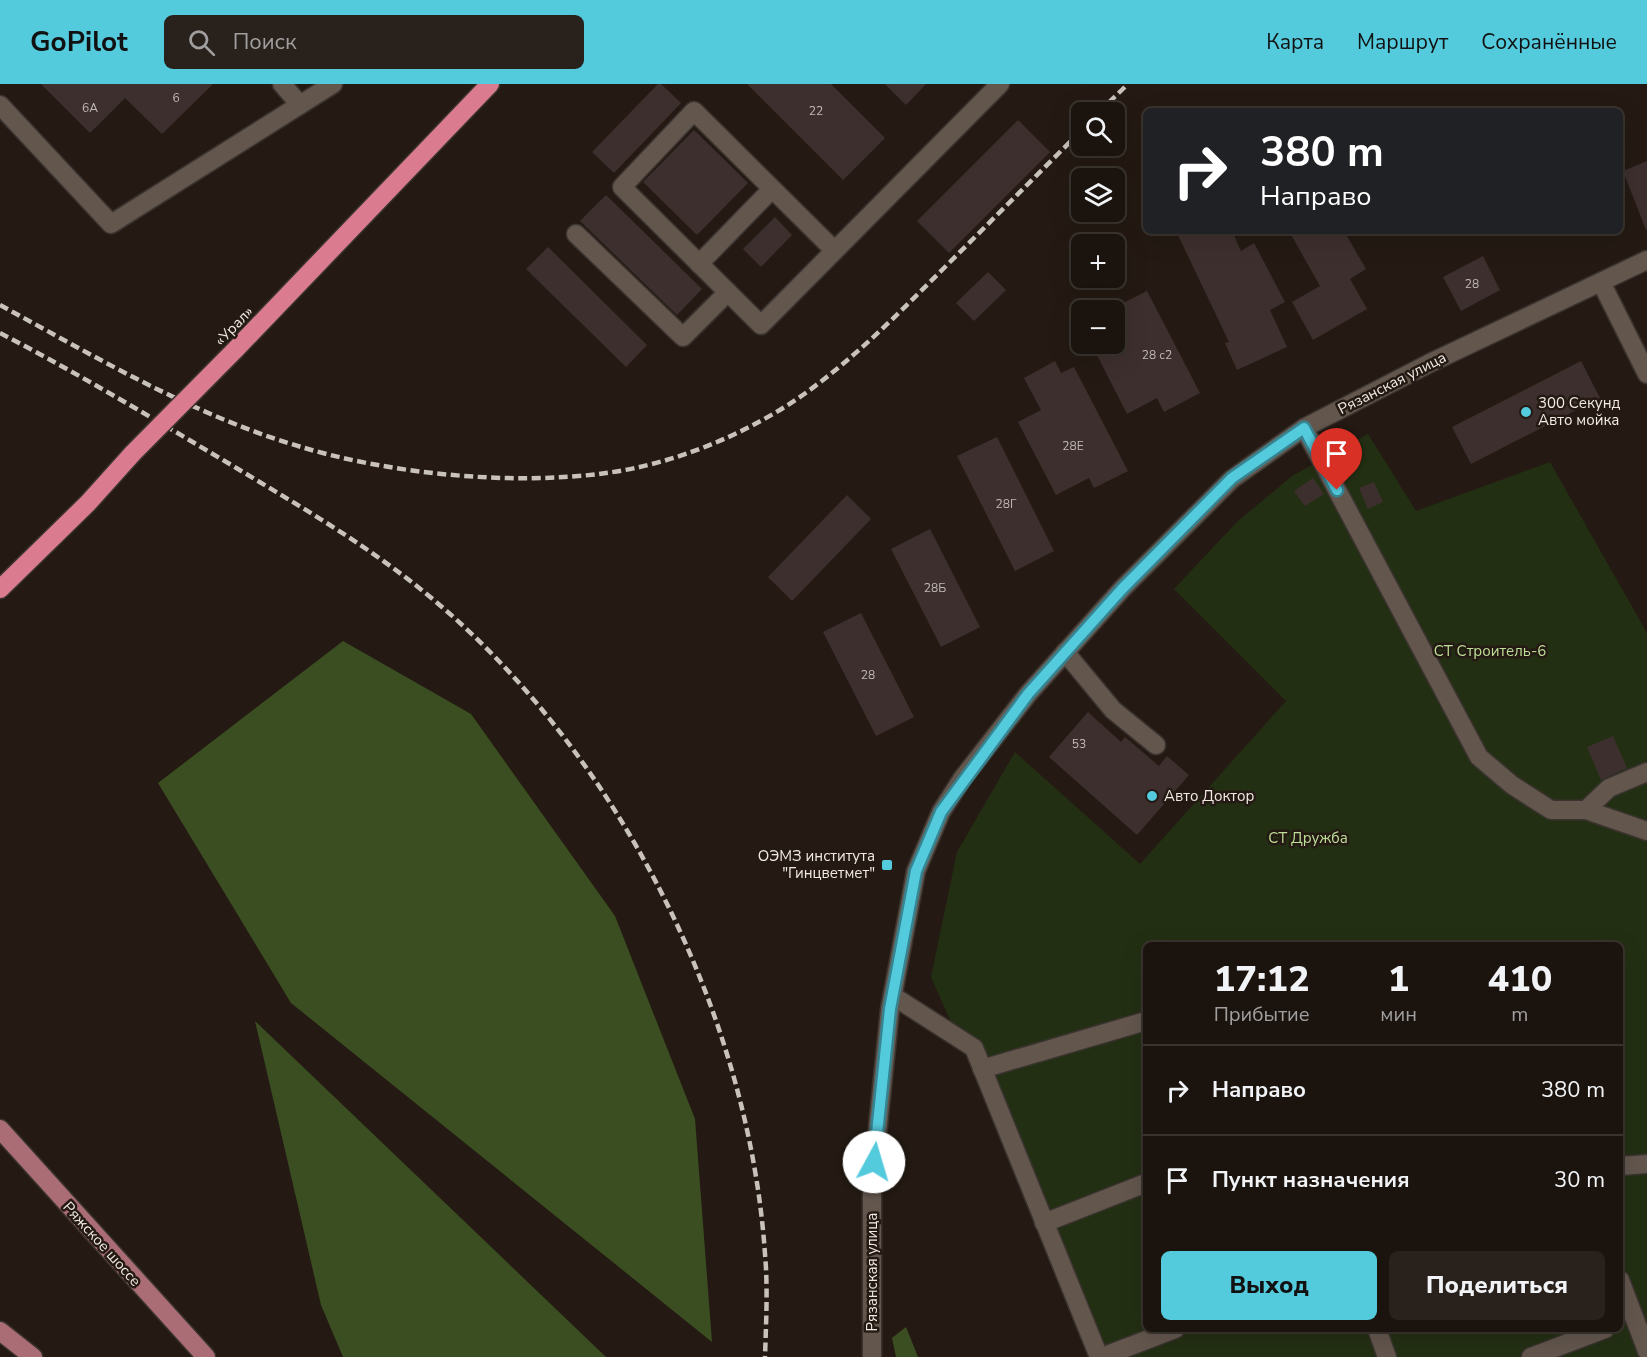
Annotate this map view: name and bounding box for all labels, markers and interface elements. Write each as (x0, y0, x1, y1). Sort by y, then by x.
search box (164, 15, 584, 69)
text: GoPilot (30, 23, 128, 61)
icon: search (185, 26, 218, 59)
text: Поиск (233, 27, 297, 57)
text: Карта (1266, 28, 1324, 56)
text: Маршрут (1357, 28, 1448, 56)
text: Сохранённые (1481, 28, 1617, 56)
house number: 6 (172, 90, 180, 106)
house number: 6А (82, 100, 98, 116)
map controls (1071, 102, 1125, 354)
button: search (1071, 102, 1125, 156)
house number: 22 (809, 103, 823, 119)
text: 380 m (1260, 124, 1384, 181)
icon: right (1161, 132, 1239, 210)
button: layers (1071, 168, 1125, 222)
text: Направо (1260, 178, 1371, 215)
button: + (1071, 234, 1125, 288)
house number: 28 (1465, 276, 1479, 292)
button: − (1071, 300, 1125, 354)
street label: «Урал» (210, 302, 258, 350)
house number: 28 с2 (1142, 347, 1172, 363)
street label: Рязанская улица (1335, 347, 1449, 419)
place label: 300 Секунд Авто мойка (1538, 393, 1620, 430)
marker: 300 Секунд Авто мойка (1519, 405, 1533, 419)
pin (1311, 428, 1362, 490)
icon: arrive (1320, 437, 1353, 470)
house number: 28Е (1062, 438, 1084, 454)
house number: 28Г (996, 496, 1017, 512)
house number: 28Б (924, 580, 946, 596)
park label: СТ Строитель-6 (1434, 641, 1546, 661)
house number: 28 (861, 667, 875, 683)
house number: 53 (1072, 736, 1086, 752)
place label: Авто Доктор (1164, 786, 1254, 806)
marker: Авто Доктор (1145, 789, 1159, 803)
park label: СТ Дружба (1268, 828, 1348, 848)
place label: ОЭМЗ института "Гинцветмет" (758, 846, 875, 883)
marker: ОЭМЗ института "Гинцветмет" (880, 858, 894, 872)
text: 17:12 (1214, 955, 1310, 1004)
text: 1 (1388, 955, 1409, 1004)
text: 410 (1488, 955, 1552, 1004)
text: Прибытие (1214, 1001, 1310, 1028)
text: мин (1380, 1001, 1417, 1028)
text: m (1511, 1001, 1528, 1028)
icon: right (1161, 1074, 1194, 1107)
text: Направо (1212, 1075, 1306, 1105)
text: 380 m (1541, 1075, 1605, 1105)
position arrow (842, 1130, 906, 1194)
icon: arrive (1161, 1164, 1194, 1197)
text: Пункт назначения (1212, 1165, 1410, 1195)
text: 30 m (1554, 1165, 1605, 1195)
street label: Ряжское шоссе (59, 1197, 145, 1291)
street label: Рязанская улица (862, 1213, 882, 1331)
button: Выход (1161, 1251, 1377, 1320)
button: Поделиться (1389, 1251, 1605, 1320)

